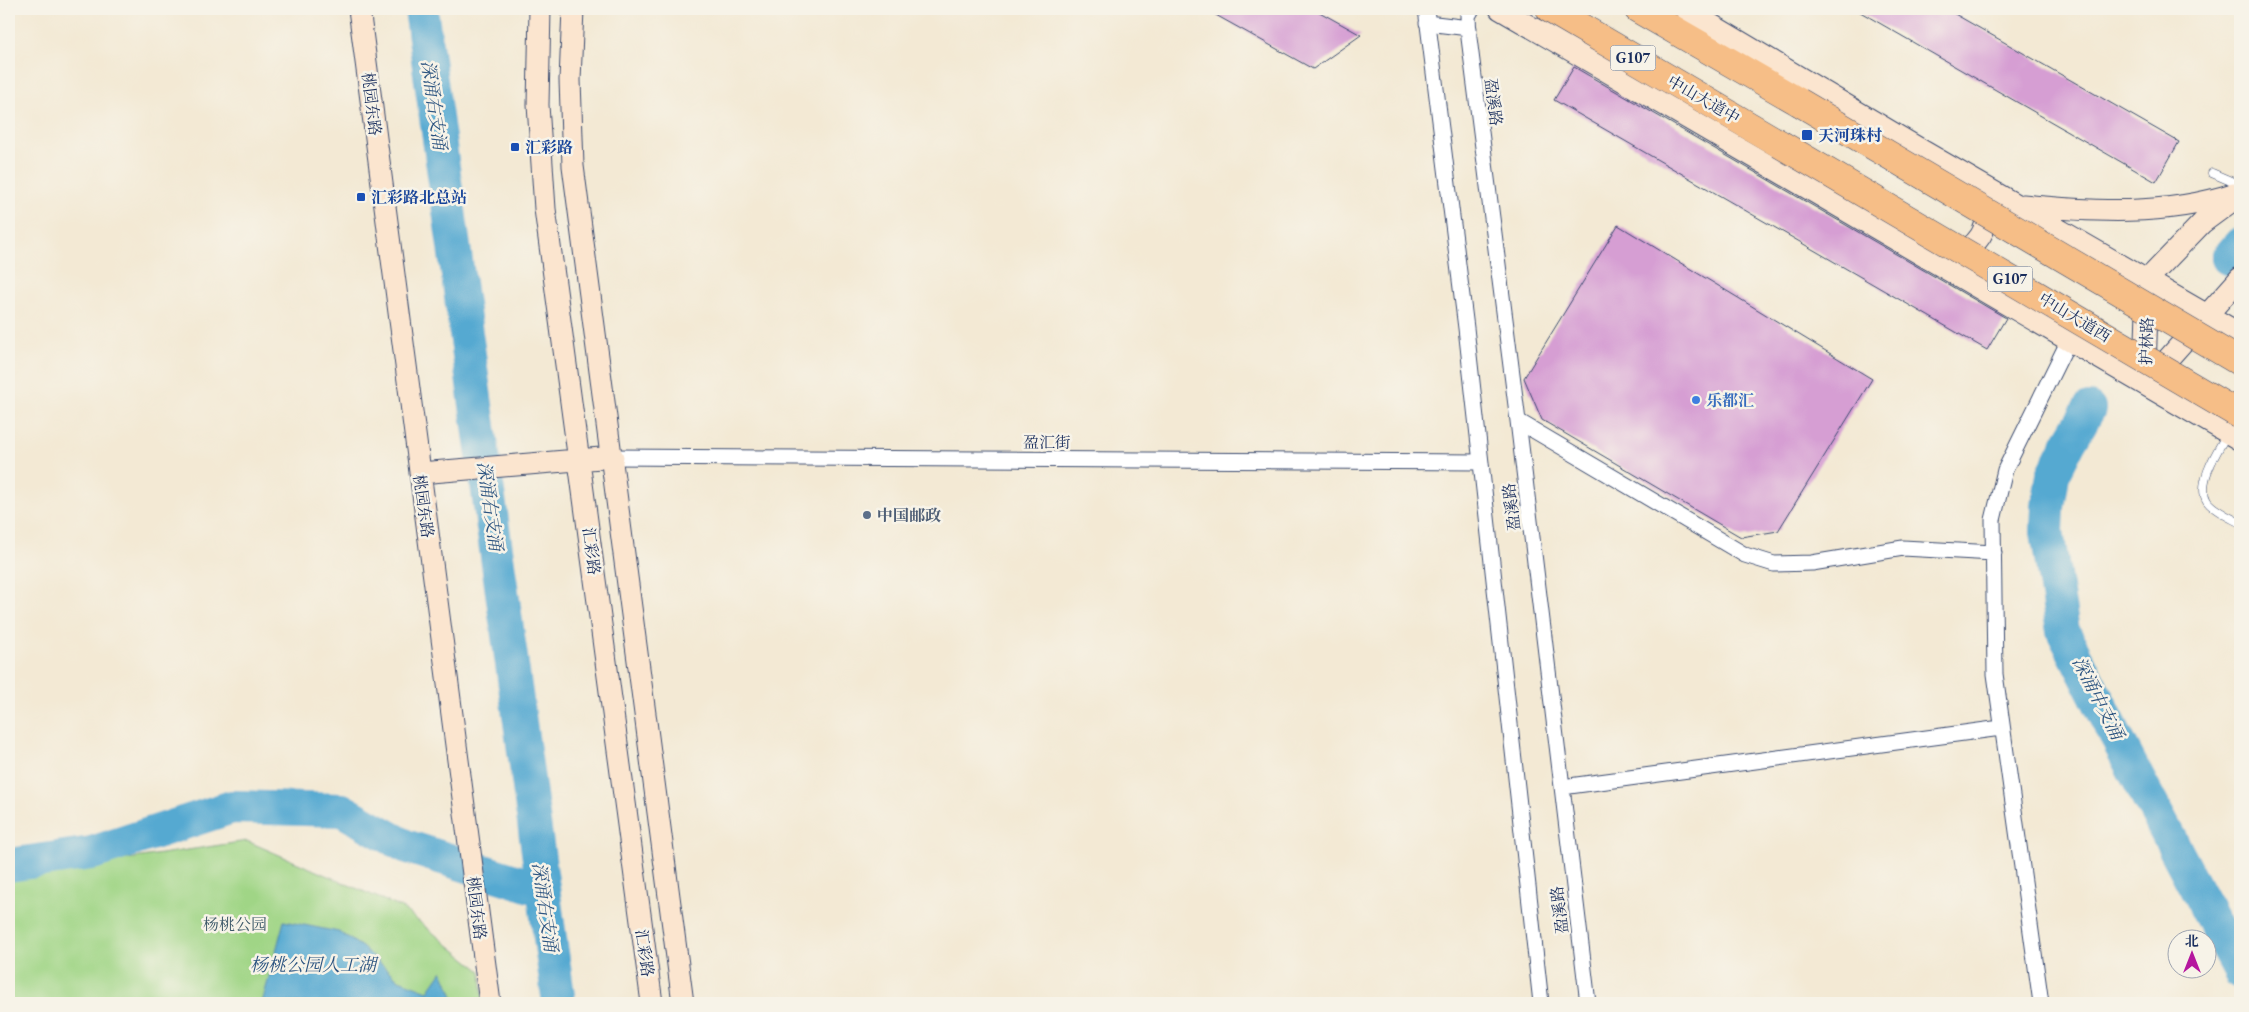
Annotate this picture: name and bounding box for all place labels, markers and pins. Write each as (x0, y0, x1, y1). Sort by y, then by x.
place label: 天河珠村 (1818, 125, 1882, 146)
marker: 天河珠村 (1800, 128, 1814, 142)
place label: 汇彩路 (525, 137, 573, 158)
marker: 汇彩路 (509, 141, 521, 153)
place label: 汇彩路北总站 (371, 187, 467, 208)
marker: 汇彩路北总站 (355, 191, 367, 203)
place label: 乐都汇 (1706, 390, 1754, 411)
marker: 乐都汇 (1690, 394, 1702, 406)
place label: 中国邮政 (877, 505, 941, 526)
marker: 中国邮政 (861, 509, 873, 521)

